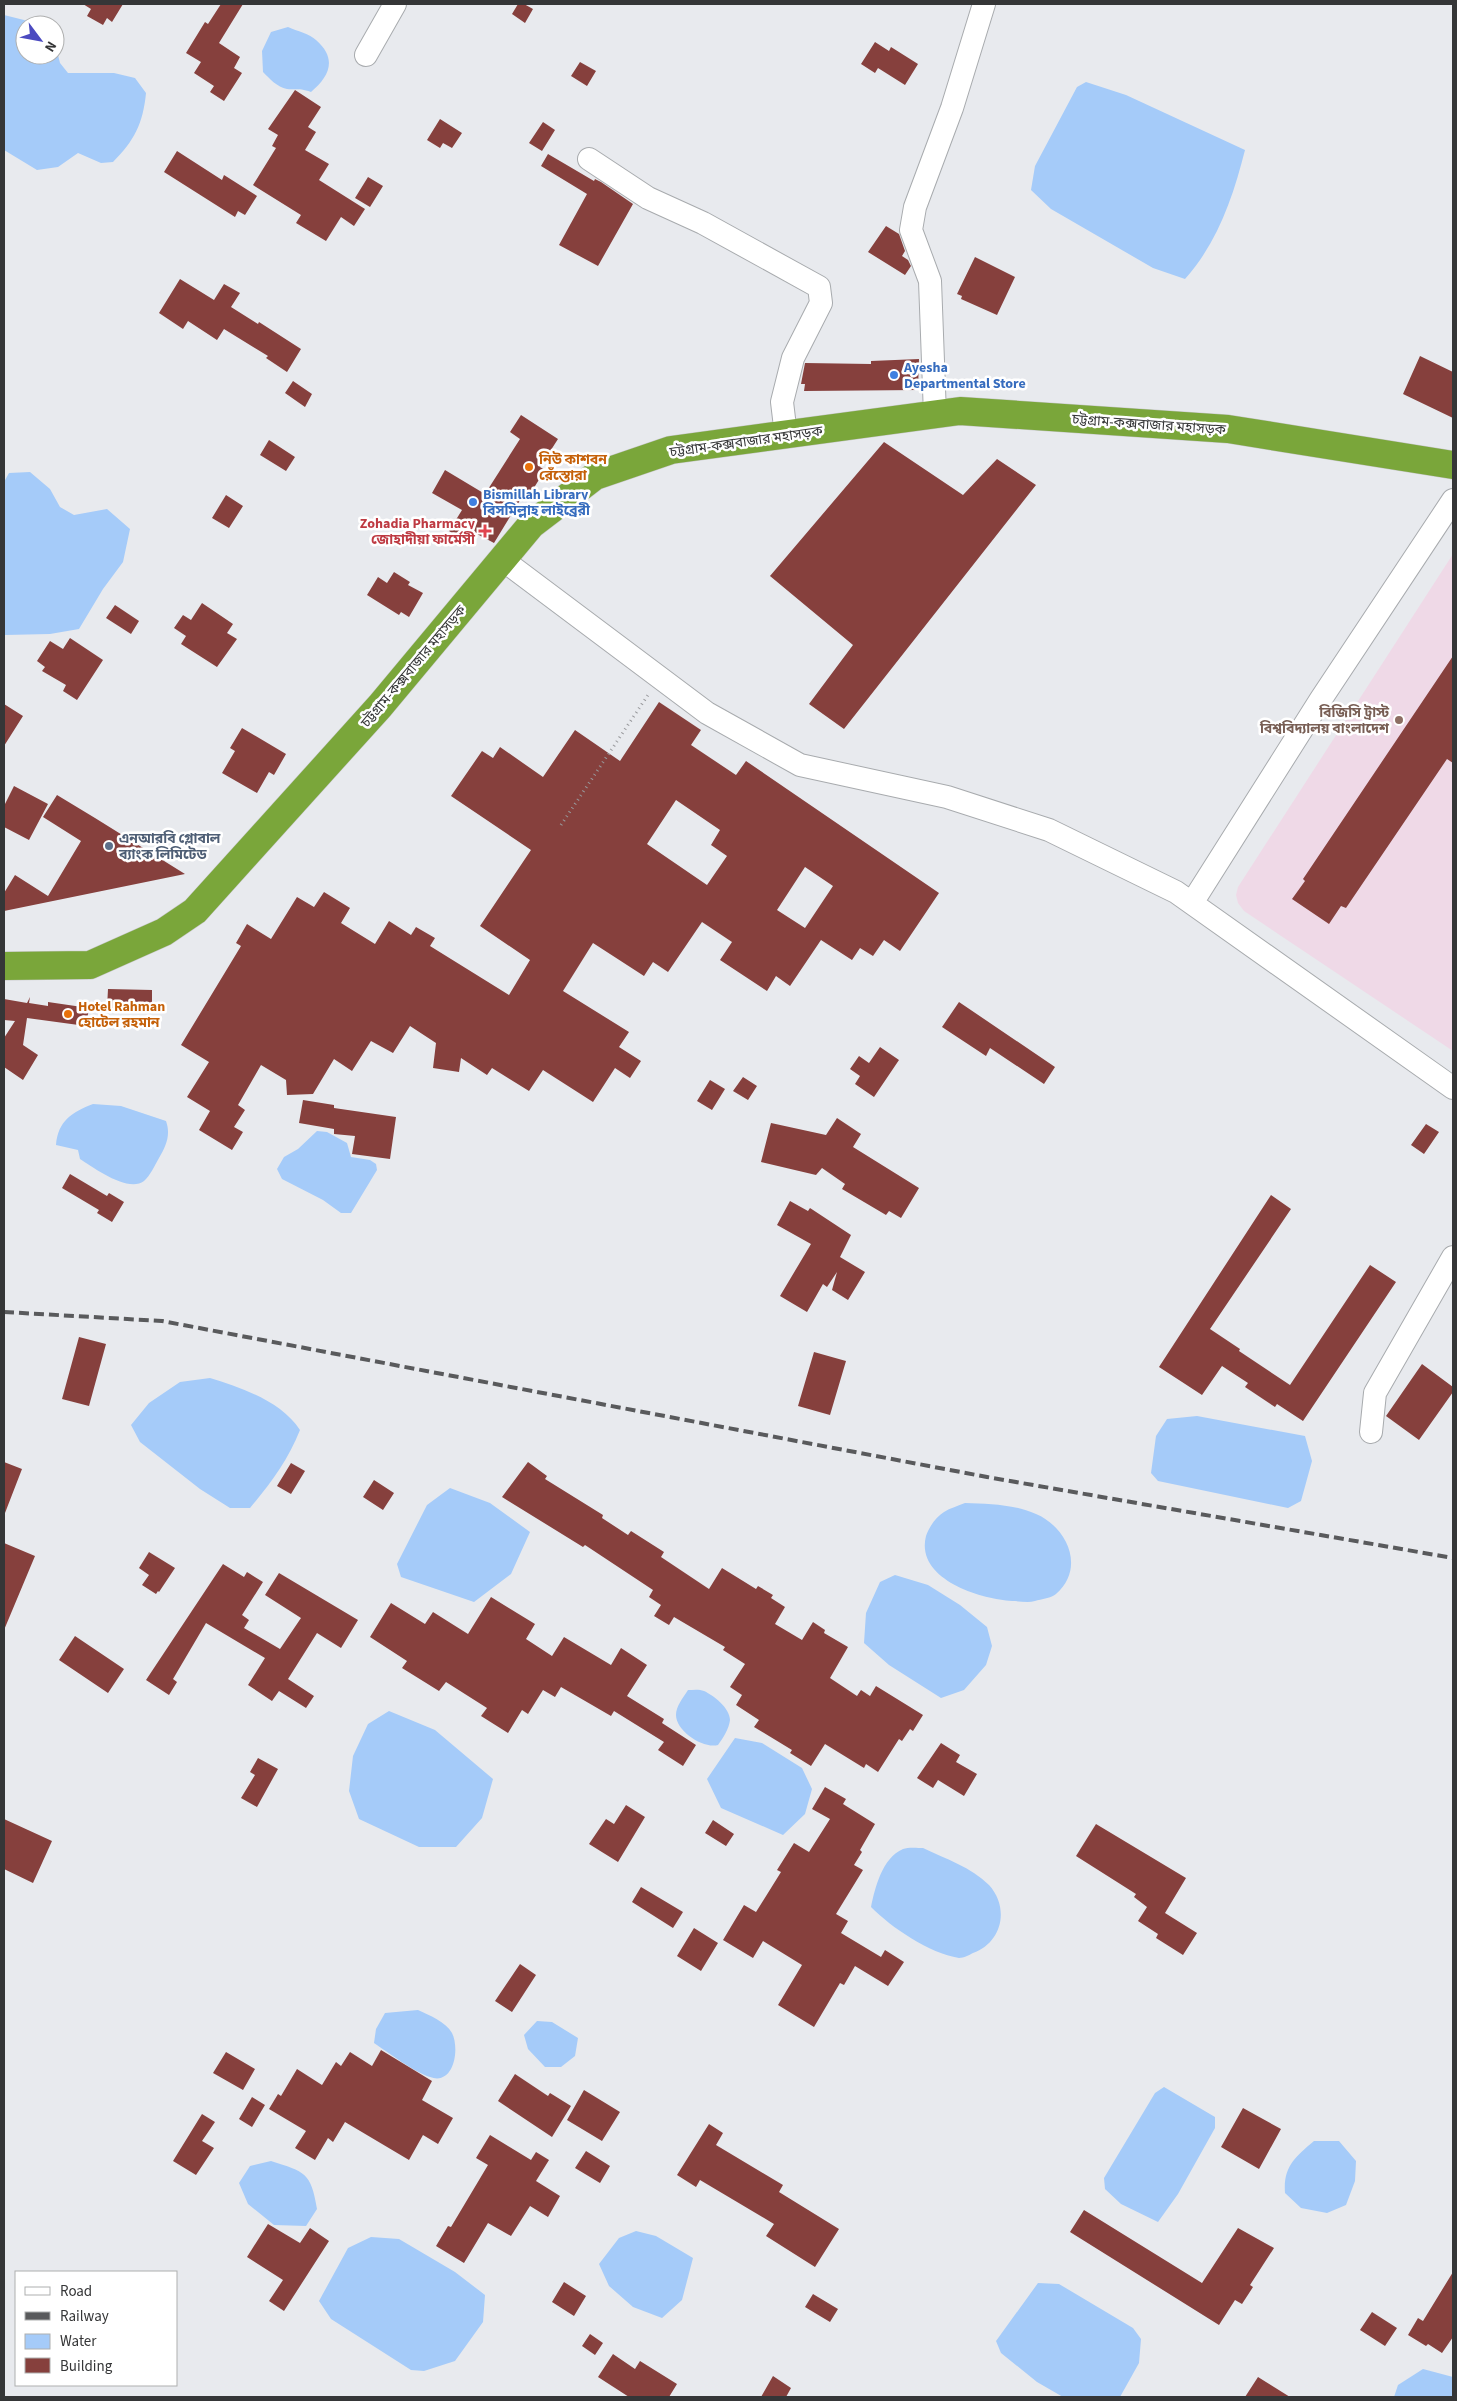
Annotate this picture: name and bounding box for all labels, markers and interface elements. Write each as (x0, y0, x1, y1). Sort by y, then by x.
north arrow (15, 15, 65, 65)
text: N (39, 37, 61, 56)
place label: Ayesha Departmental Store (903, 358, 1026, 394)
marker: Ayesha Departmental Store (888, 369, 900, 381)
street label: চট্টগ্রাম-কক্সবাজার মহাসড়ক (1070, 410, 1227, 440)
street label: চট্টগ্রাম-কক্সবাজার মহাসড়ক (667, 421, 825, 463)
place label: নিউ কাশবন রেঁস্তোরা (538, 450, 607, 486)
marker: নিউ কাশবন রেঁস্তোরা (523, 461, 535, 473)
place label: Bismillah Library বিসমিল্লাহ লাইব্রেরী (482, 485, 591, 521)
marker: Bismillah Library বিসমিল্লাহ লাইব্রেরী (467, 496, 479, 508)
place label: Zohadia Pharmacy জোহাদীয়া ফার্মেসী (360, 514, 476, 550)
marker: Zohadia Pharmacy জোহাদীয়া ফার্মেসী (479, 525, 491, 537)
street label: চট্টগ্রাম-কক্সবাজার মহাসড়ক (356, 601, 471, 733)
place label: বিজিসি ট্রাস্ট বিশ্ববিদ্যালয় বাংলাদেশ (1259, 703, 1390, 739)
marker: বিজিসি ট্রাস্ট বিশ্ববিদ্যালয় বাংলাদেশ (1393, 714, 1405, 726)
place label: এনআরবি গ্লোবাল ব্যাংক লিমিটেড (118, 829, 221, 865)
marker: এনআরবি গ্লোবাল ব্যাংক লিমিটেড (103, 840, 115, 852)
place label: Hotel Rahman হোটেল রহমান (78, 997, 165, 1033)
marker: Hotel Rahman হোটেল রহমান (62, 1008, 74, 1020)
legend (15, 2271, 178, 2386)
text: Road (60, 2281, 92, 2302)
text: Railway (60, 2306, 109, 2327)
text: Water (60, 2331, 97, 2352)
text: Building (60, 2356, 113, 2377)

